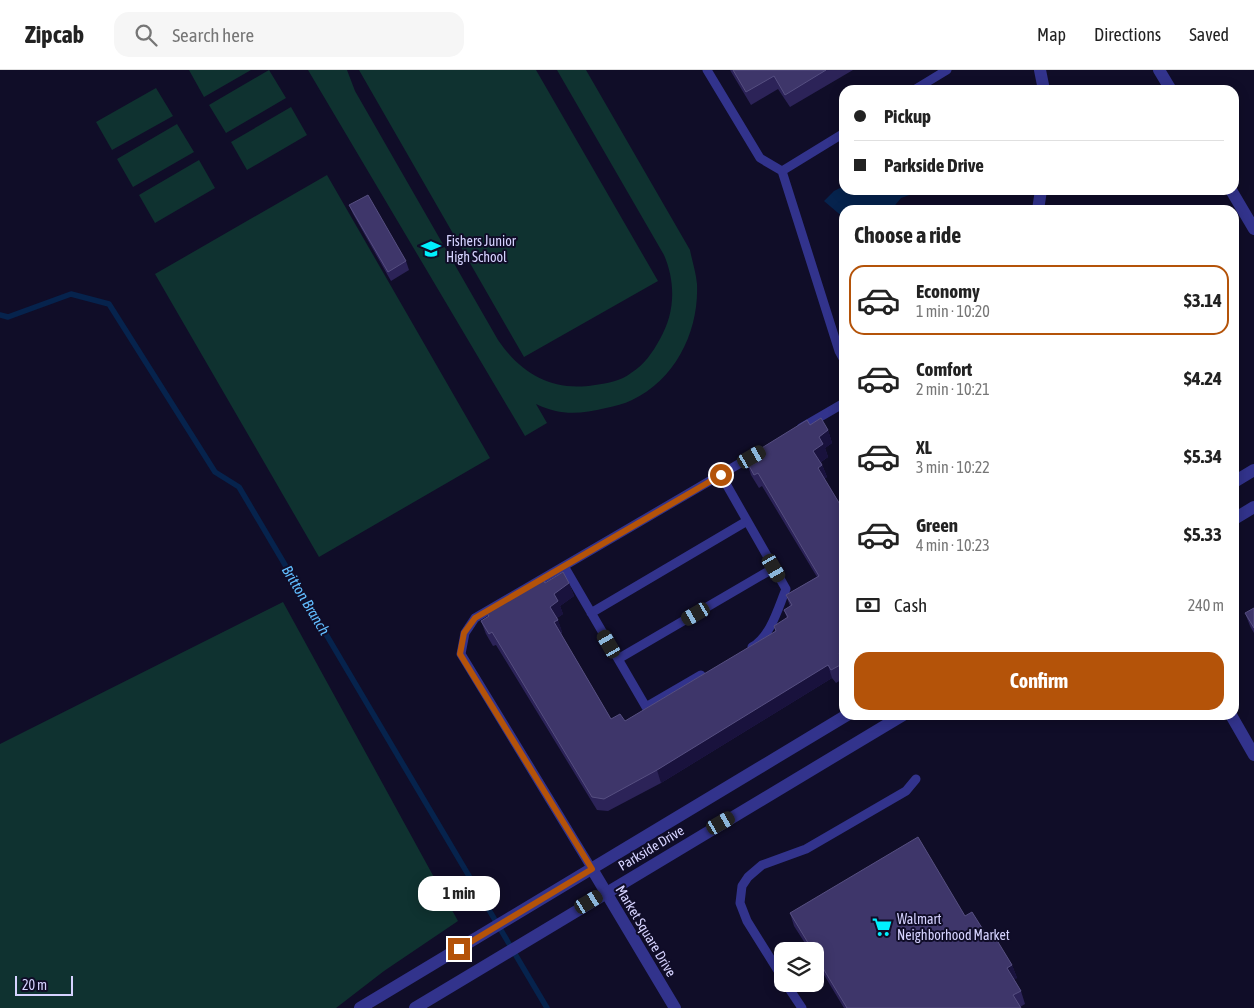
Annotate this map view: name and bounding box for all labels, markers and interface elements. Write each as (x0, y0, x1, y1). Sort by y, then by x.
search box (114, 12, 464, 57)
text: Zipcab (25, 21, 84, 48)
icon: search (132, 21, 160, 49)
text: Search here (172, 24, 254, 46)
text: Map (1037, 24, 1066, 45)
text: Directions (1094, 24, 1161, 45)
text: Saved (1189, 24, 1229, 45)
text: Pickup (884, 105, 931, 127)
text: Parkside Drive (884, 154, 984, 176)
text: Choose a ride (854, 222, 961, 248)
place label: Fishers Junior High School (446, 233, 517, 265)
school or university icon: Fishers Junior High School (420, 238, 442, 260)
icon: car (856, 278, 901, 323)
text: Economy (916, 280, 980, 302)
text: $3.14 (1184, 289, 1222, 311)
text: 1 min · 10:20 (916, 302, 990, 320)
icon: car (856, 356, 901, 401)
text: Comfort (916, 358, 972, 380)
text: $4.24 (1184, 367, 1222, 389)
text: 2 min · 10:21 (916, 380, 990, 398)
icon: car (856, 434, 901, 479)
text: XL (916, 436, 932, 458)
car (735, 443, 768, 471)
text: $5.34 (1184, 445, 1222, 467)
text: 3 min · 10:22 (916, 458, 990, 476)
route start (710, 464, 732, 486)
icon: car (856, 512, 901, 557)
text: Green (916, 514, 958, 536)
text: $5.33 (1184, 523, 1222, 545)
text: 4 min · 10:23 (916, 536, 990, 554)
car (760, 551, 787, 585)
water label: Britton Branch (279, 562, 333, 638)
icon: cash (854, 591, 882, 619)
text: Cash (894, 594, 927, 616)
text: 240 m (1188, 596, 1224, 614)
car (679, 600, 712, 628)
car (595, 627, 622, 661)
button: Confirm (854, 652, 1224, 710)
car (704, 809, 737, 837)
street label: Parkside Drive (615, 822, 687, 874)
callout: 1 min (418, 876, 500, 912)
street label: Market Square Drive (612, 882, 680, 980)
text: 1 min (443, 884, 475, 902)
car (572, 888, 605, 916)
place label: Walmart Neighborhood Market (897, 911, 1010, 943)
supermarket icon: Walmart Neighborhood Market (871, 916, 893, 938)
route end (448, 938, 470, 960)
map controls (774, 942, 824, 992)
button: layers (774, 942, 824, 992)
scale bar (15, 973, 72, 996)
text: 20 m (22, 977, 47, 993)

